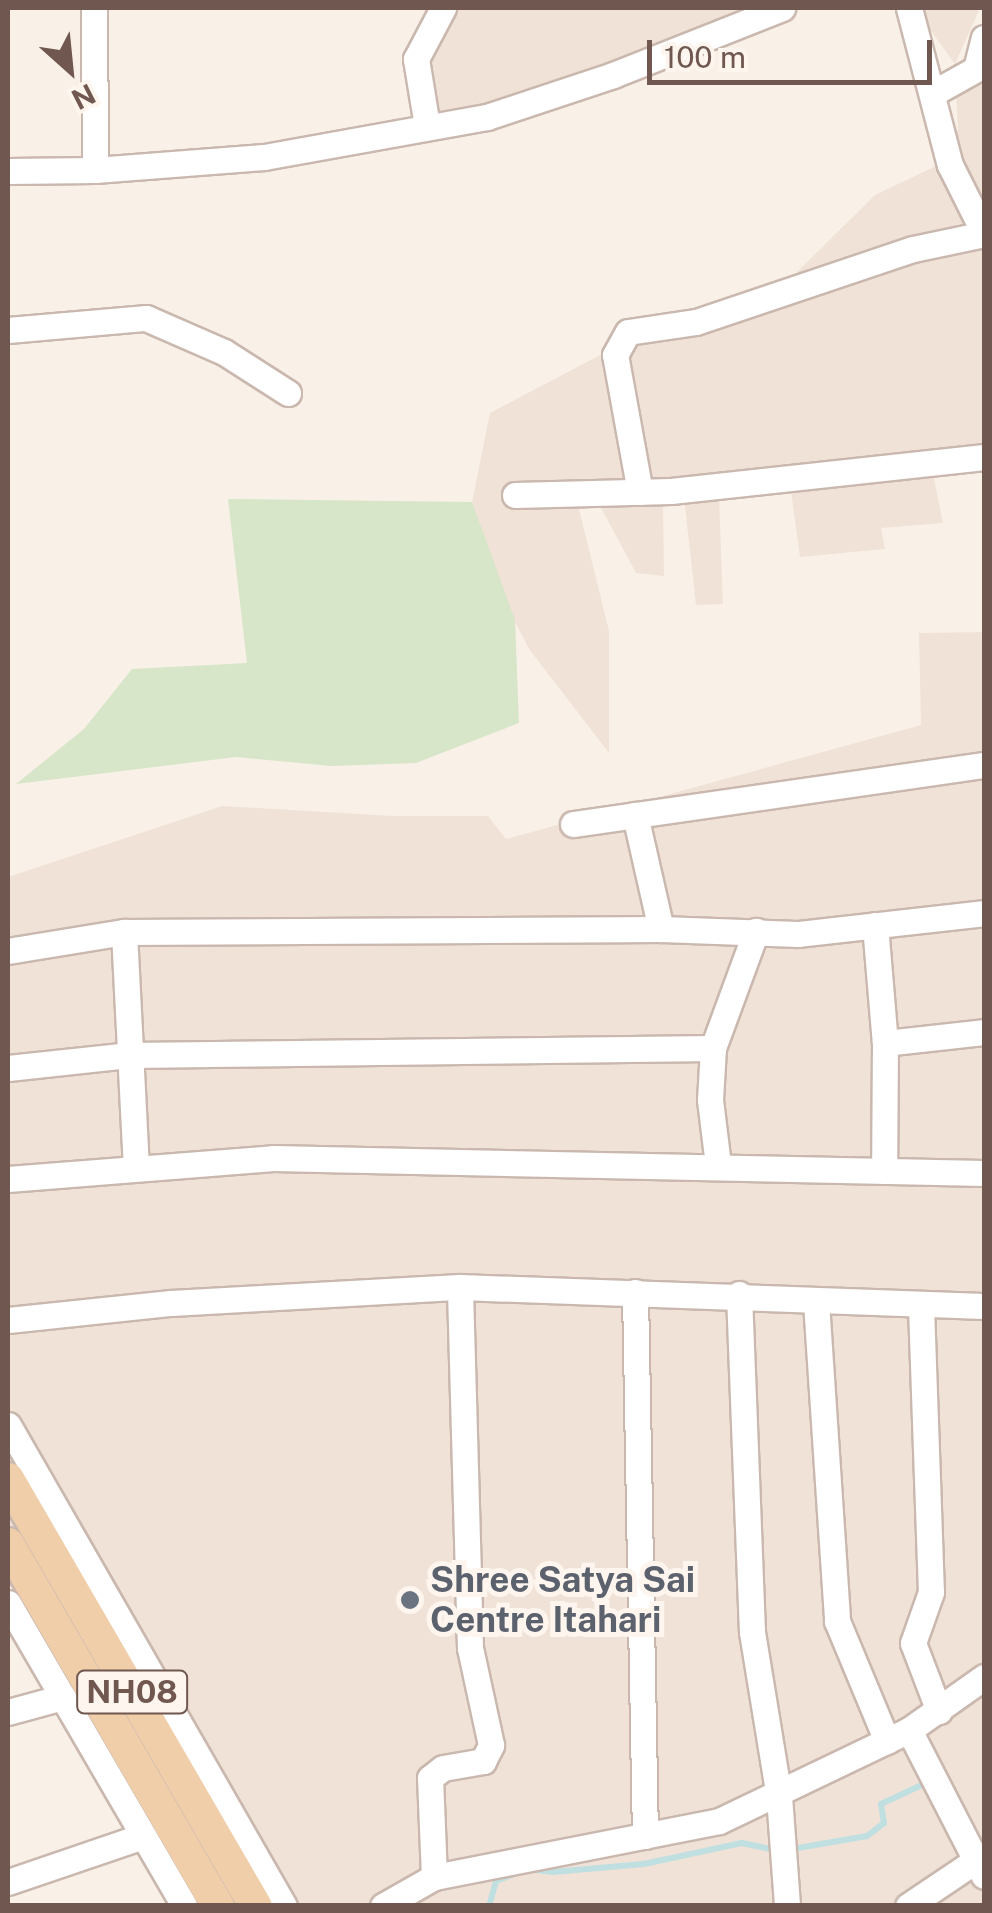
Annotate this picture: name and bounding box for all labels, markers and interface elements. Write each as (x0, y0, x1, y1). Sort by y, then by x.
north arrow (20, 20, 120, 120)
scale bar (652, 20, 937, 82)
text: 100 m (664, 39, 746, 75)
text: N (67, 78, 101, 117)
place label: Shree Satya Sai Centre Itahari (430, 1559, 695, 1641)
marker: Shree Satya Sai Centre Itahari (399, 1589, 421, 1611)
road number: NH08 (74, 1665, 190, 1719)

